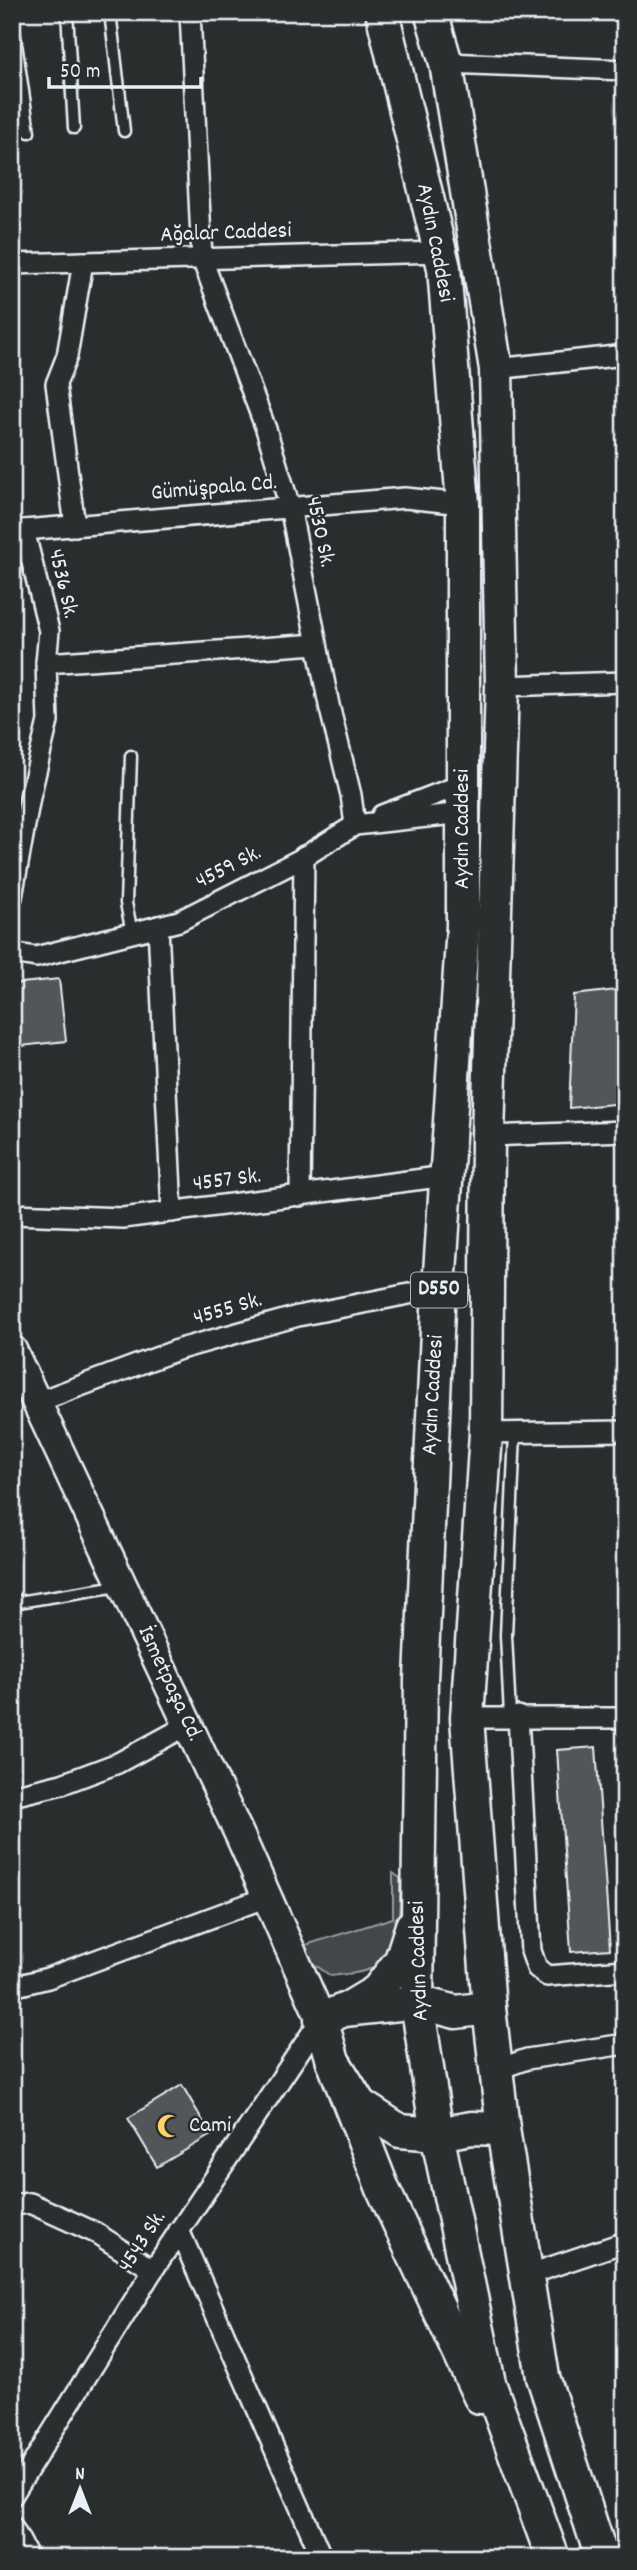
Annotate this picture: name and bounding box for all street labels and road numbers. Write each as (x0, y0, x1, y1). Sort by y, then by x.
street label: Aydın Caddesi (406, 181, 462, 305)
street label: Ağalar Caddesi (160, 215, 292, 253)
street label: Gümüşpala Cd. (150, 467, 278, 511)
street label: 4530 Sk. (295, 494, 343, 570)
street label: 4536 Sk. (38, 546, 86, 622)
street label: Aydın Caddesi (447, 769, 480, 889)
street label: 4559 Sk. (190, 837, 268, 899)
street label: 4557 Sk. (191, 1160, 263, 1202)
road number: D550 (411, 1272, 467, 1308)
street label: 4555 Sk. (190, 1284, 266, 1336)
street label: Aydın Caddesi (414, 1334, 454, 1456)
street label: İsmetpaşa Cd. (128, 1621, 210, 1747)
street label: Aydın Caddesi (401, 1900, 439, 2022)
street label: 4543 Sk. (110, 2204, 176, 2280)

